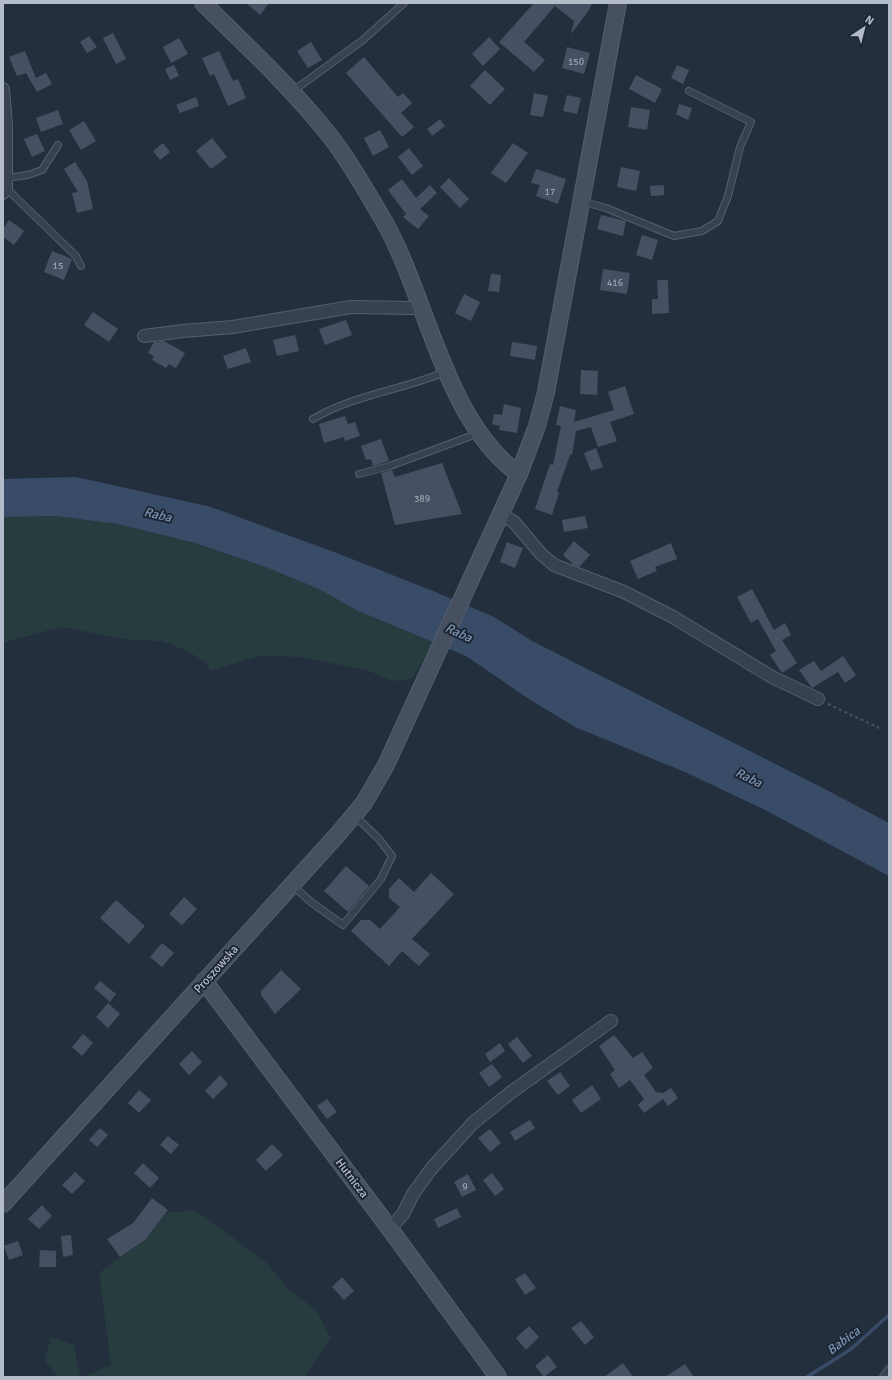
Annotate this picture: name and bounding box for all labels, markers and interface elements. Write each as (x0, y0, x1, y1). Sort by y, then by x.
north arrow (844, 8, 884, 48)
text: N (863, 13, 876, 28)
house number: 150 (568, 56, 584, 68)
house number: 17 (545, 186, 555, 198)
house number: 15 (53, 260, 63, 272)
house number: 416 (607, 277, 623, 289)
house number: 389 (414, 493, 430, 505)
water label: Raba (142, 504, 173, 526)
water label: Raba (443, 620, 475, 646)
water label: Raba (733, 765, 765, 791)
street label: Proszowska (191, 942, 242, 997)
street label: Hutnicza (332, 1156, 371, 1201)
house number: 9 (462, 1181, 468, 1193)
water label: Babica (824, 1323, 864, 1358)

